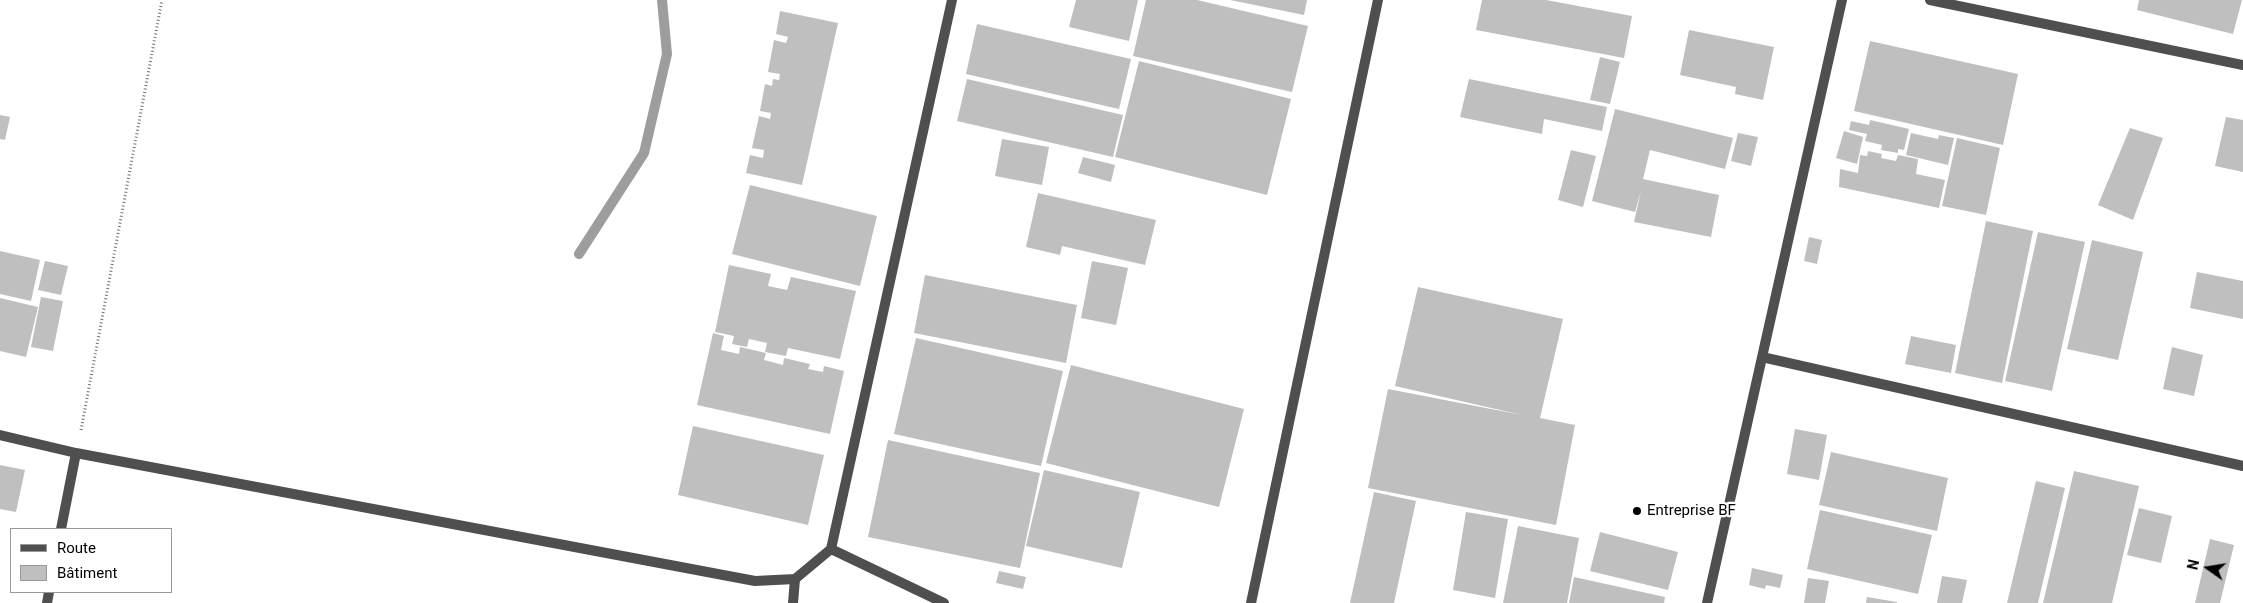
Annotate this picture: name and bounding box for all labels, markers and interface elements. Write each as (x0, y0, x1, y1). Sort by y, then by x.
place label: Entreprise BF (1647, 502, 1736, 520)
marker: Entreprise BF (1631, 505, 1643, 517)
legend (10, 528, 172, 593)
text: Route (57, 539, 96, 557)
north arrow (2183, 543, 2233, 593)
text: N (2184, 558, 2202, 571)
text: Bâtiment (57, 564, 117, 582)

